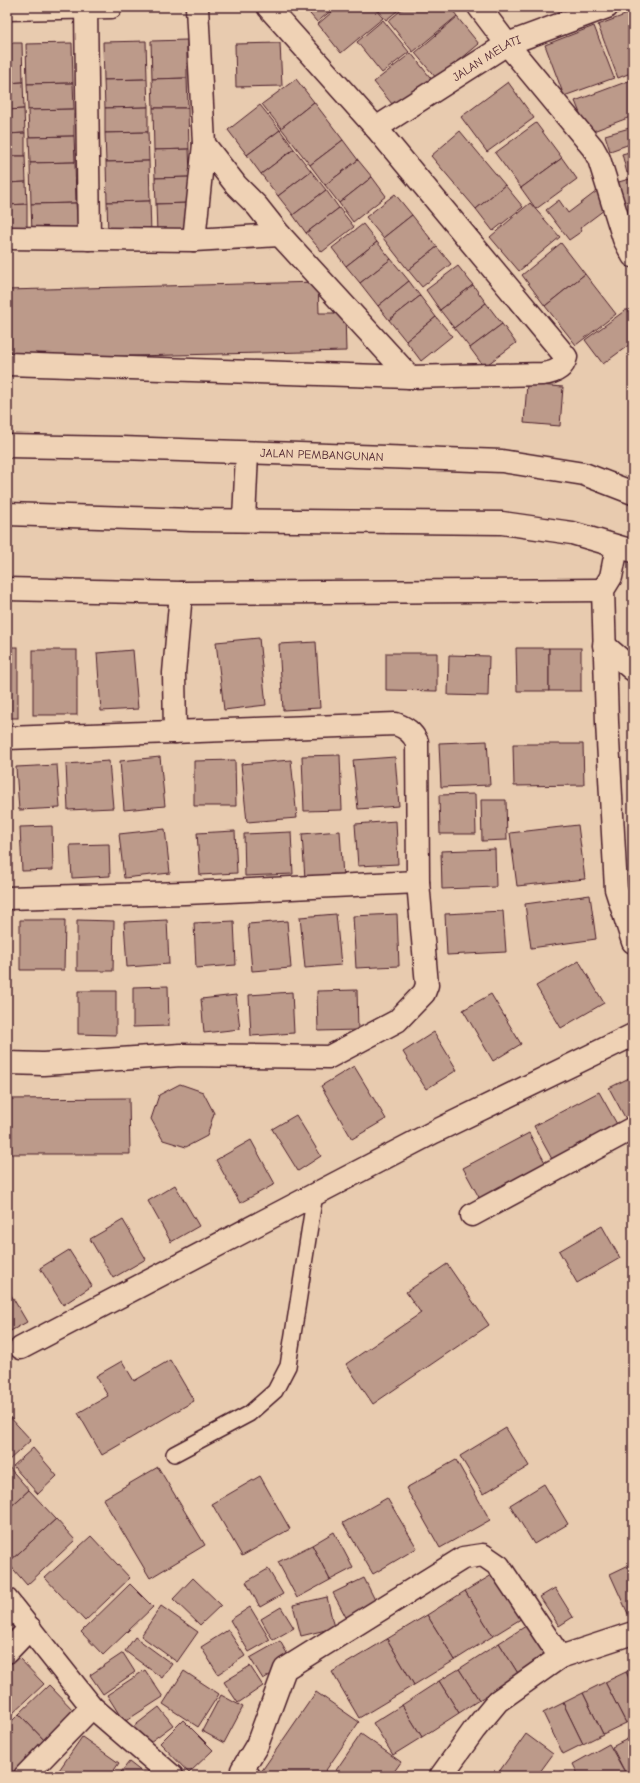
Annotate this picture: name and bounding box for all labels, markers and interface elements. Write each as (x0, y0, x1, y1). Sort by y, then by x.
street label: JALAN MELATI (450, 32, 523, 84)
street label: JALAN PEMBANGUNAN (260, 446, 384, 464)

